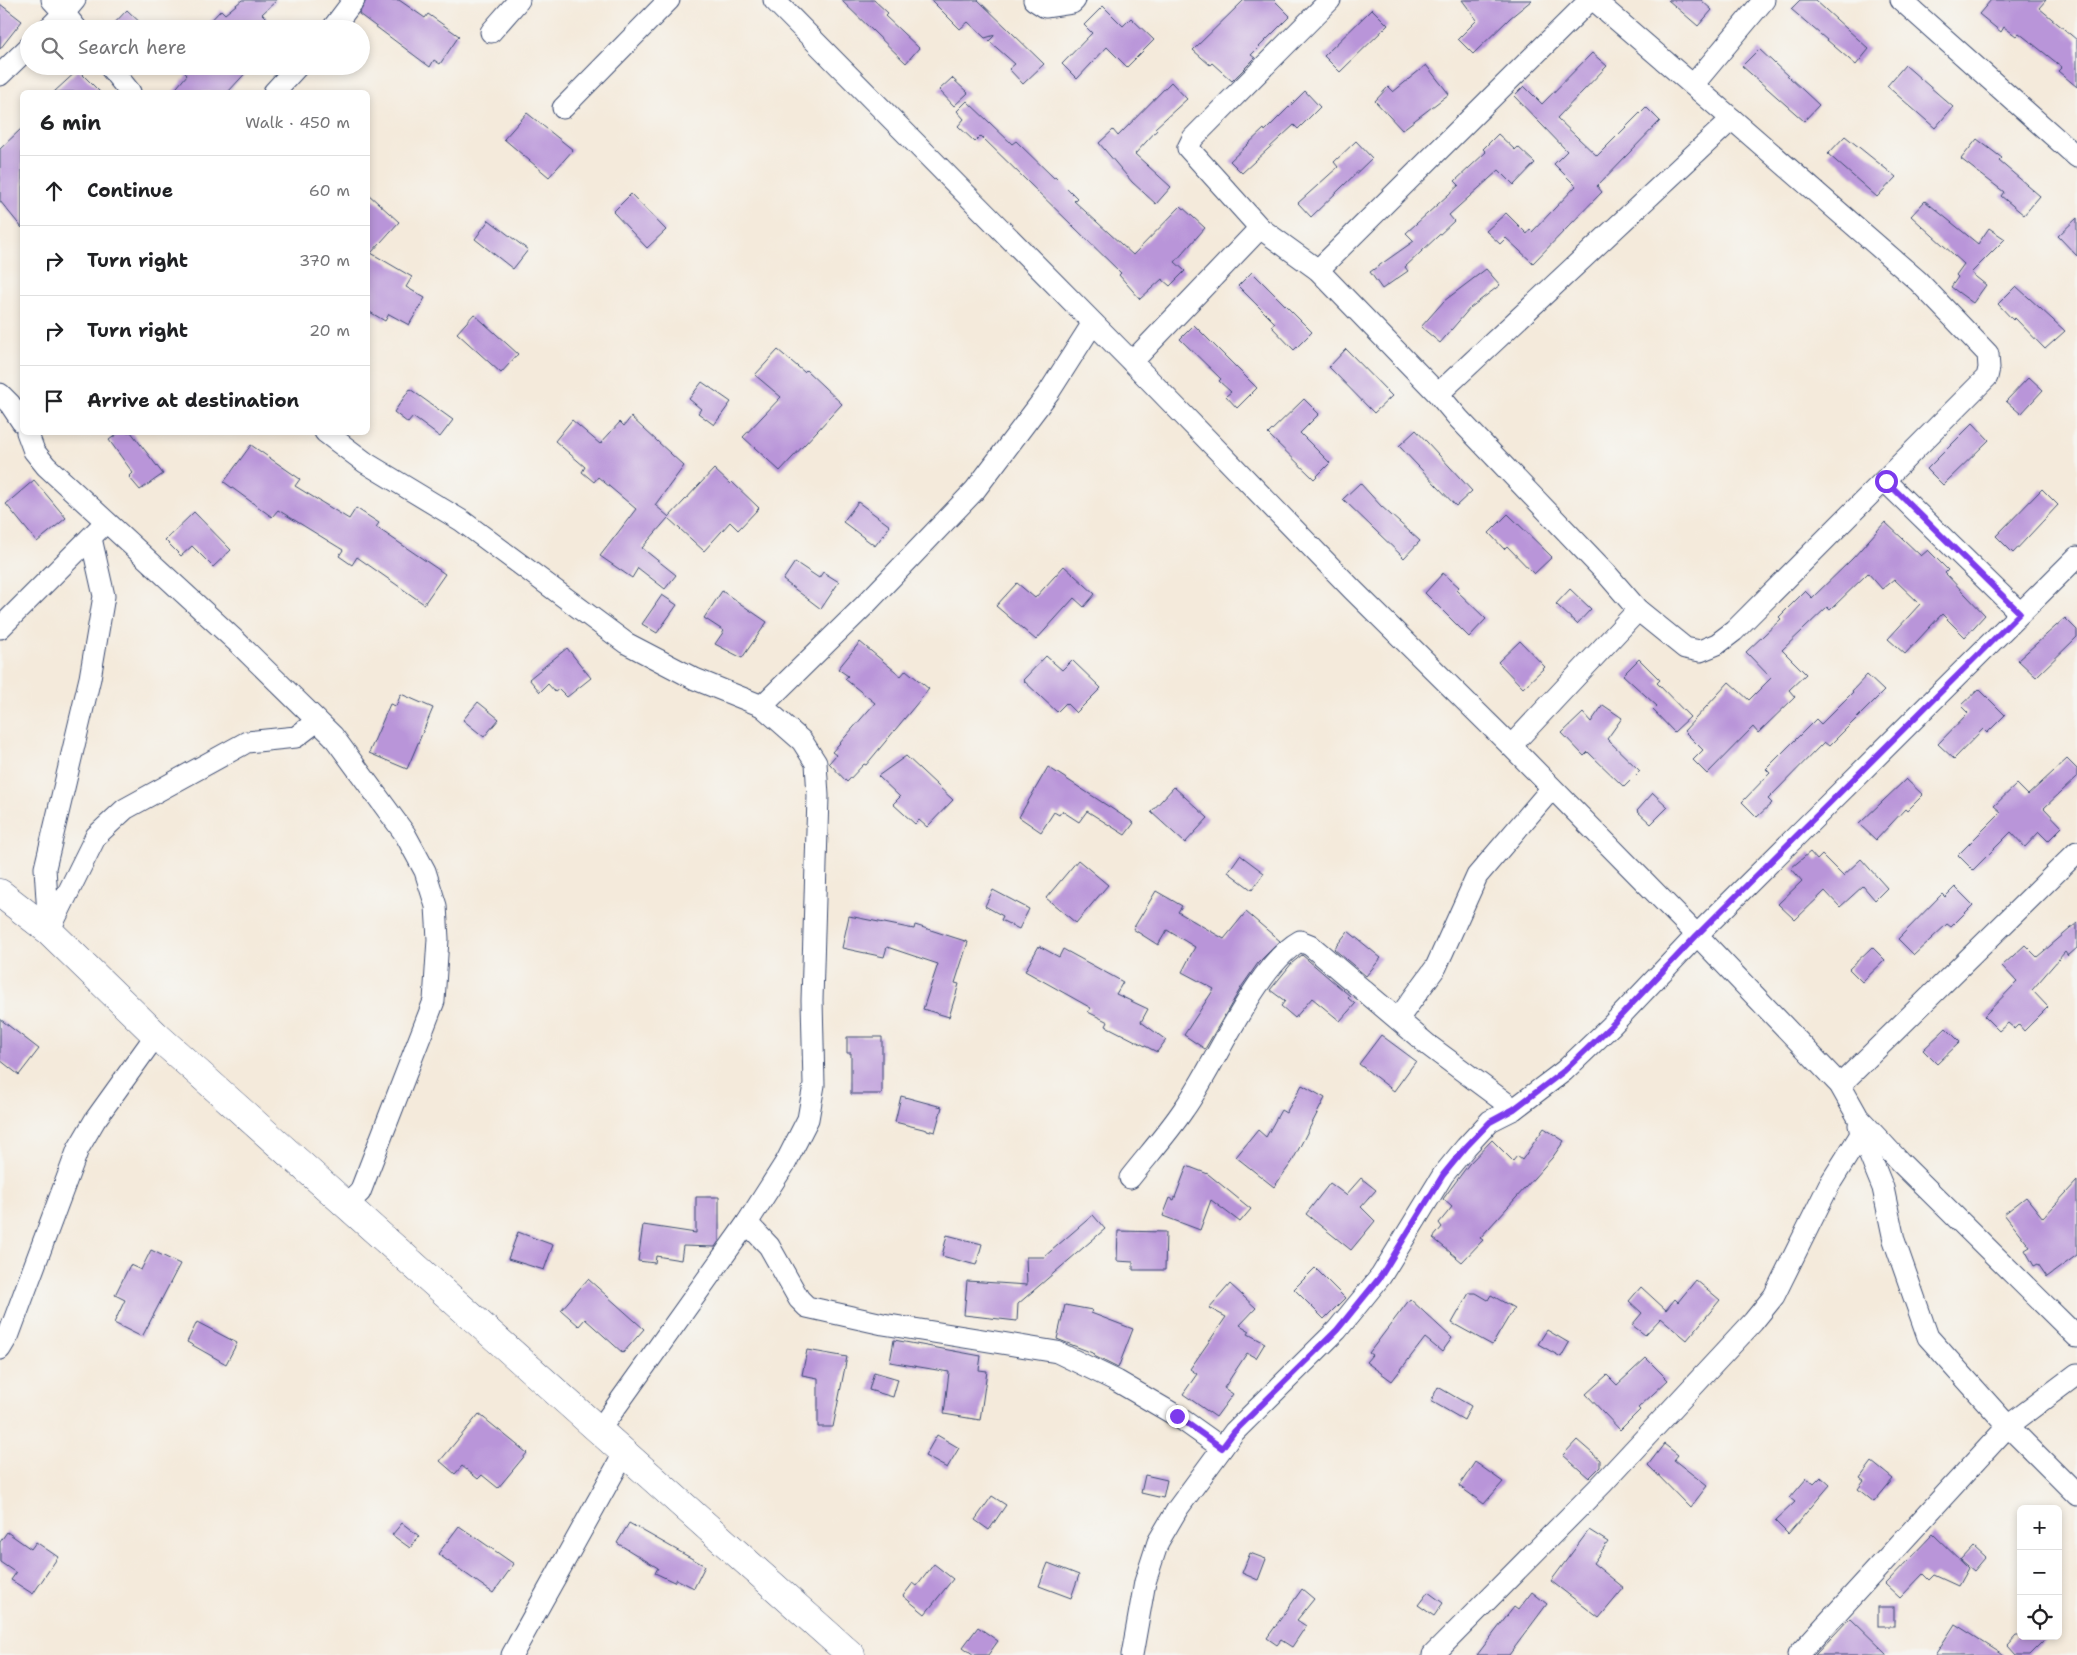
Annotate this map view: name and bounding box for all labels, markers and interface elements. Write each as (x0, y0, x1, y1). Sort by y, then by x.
search box (20, 20, 370, 75)
icon: search (38, 34, 66, 62)
text: Search here (78, 35, 187, 60)
text: 6 min (40, 109, 101, 137)
text: Walk · 450 m (245, 112, 350, 133)
icon: ahead (40, 177, 68, 205)
text: Continue (87, 178, 173, 203)
text: 60 m (309, 180, 350, 201)
icon: right (40, 247, 68, 275)
text: Turn right (87, 248, 188, 273)
text: 370 m (299, 250, 350, 271)
icon: right (40, 317, 68, 345)
text: Turn right (87, 318, 188, 343)
text: 20 m (309, 320, 350, 341)
icon: arrive (40, 387, 68, 415)
text: Arrive at destination (87, 388, 299, 413)
route start (1875, 470, 1898, 493)
route end (1166, 1405, 1189, 1428)
map controls (2017, 1505, 2062, 1640)
button: + (2017, 1505, 2062, 1550)
button: − (2017, 1550, 2062, 1595)
button: locate (2017, 1595, 2062, 1640)

